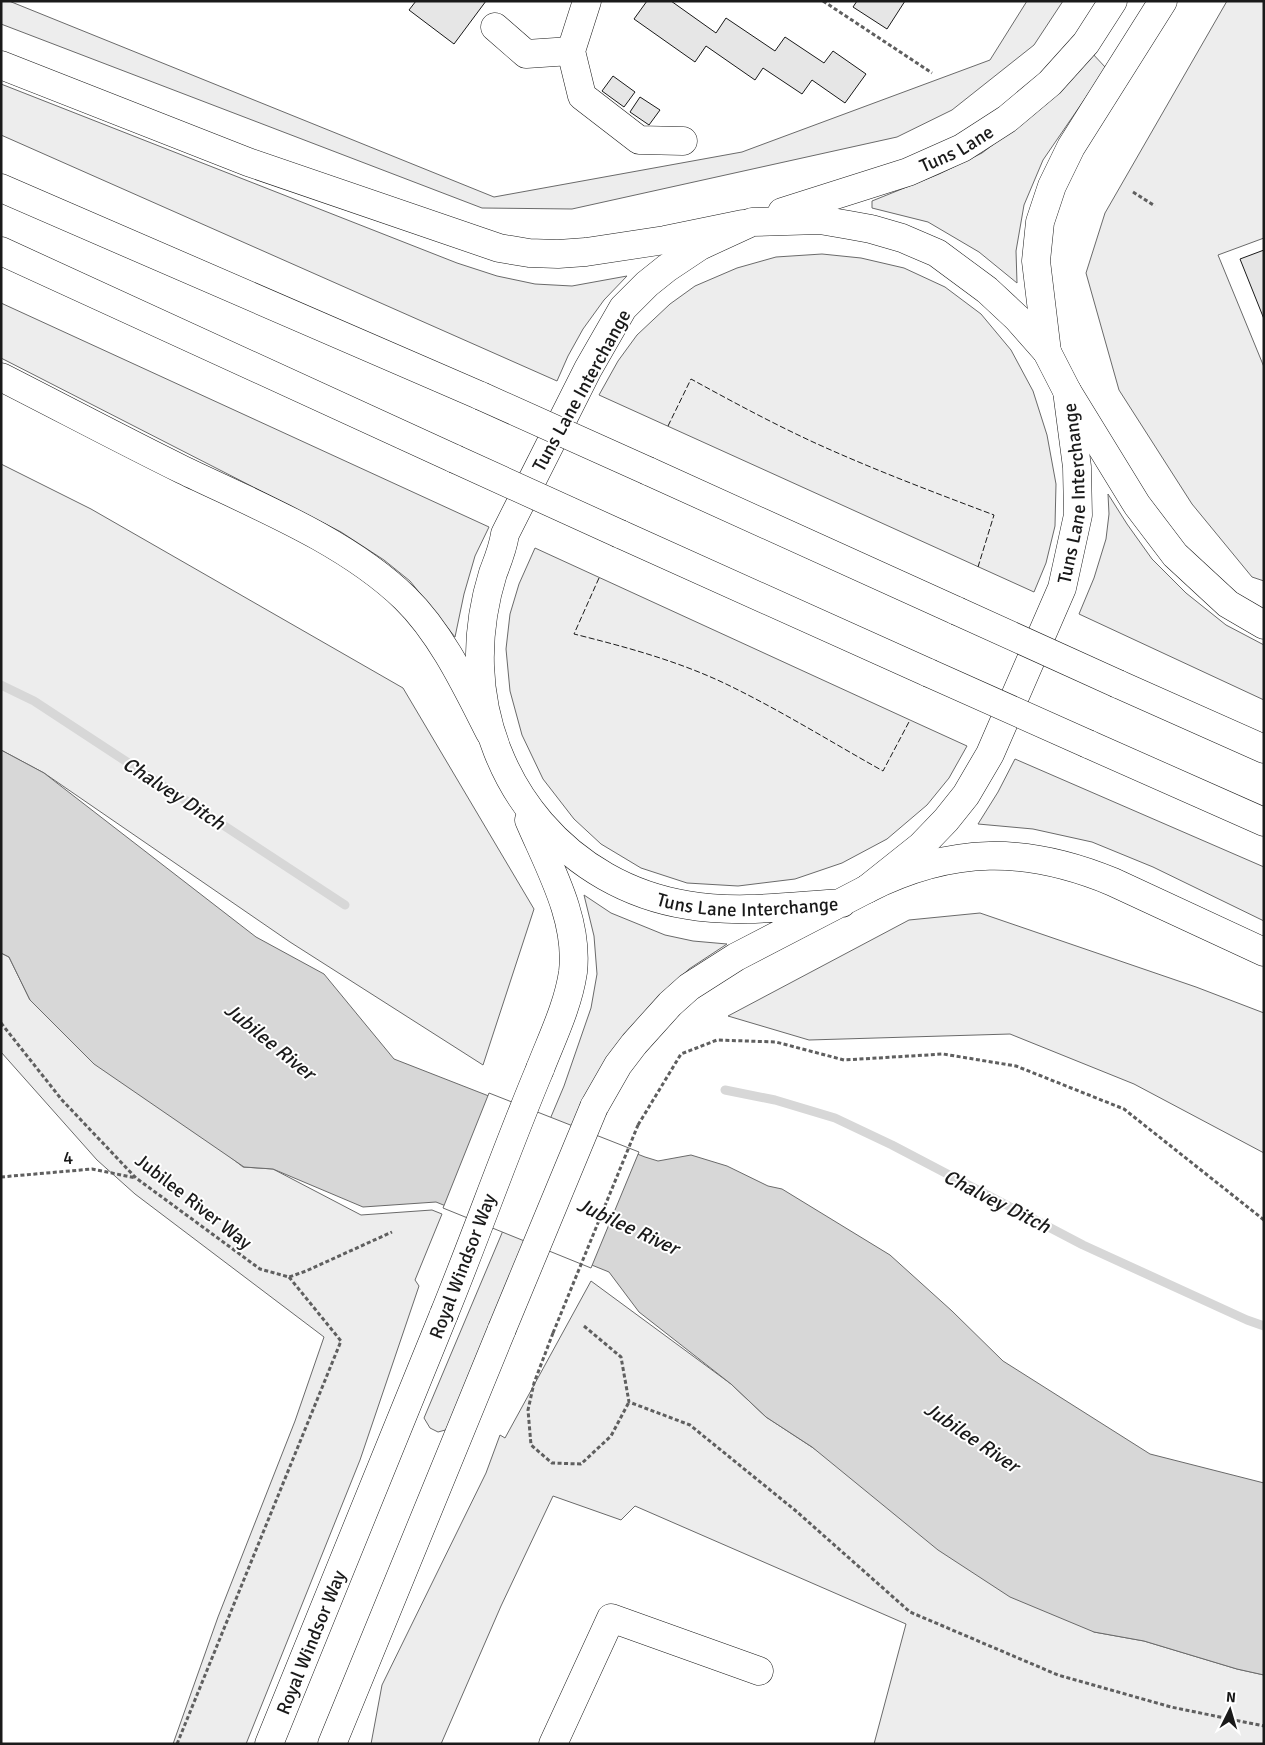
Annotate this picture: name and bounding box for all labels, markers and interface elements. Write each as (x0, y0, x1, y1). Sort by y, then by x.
street label: Tuns Lane (916, 120, 998, 178)
street label: Tuns Lane Interchange (527, 305, 636, 476)
street label: Tuns Lane Interchange (1052, 402, 1091, 586)
water label: Chalvey Ditch (118, 751, 230, 836)
street label: Tuns Lane Interchange (654, 888, 839, 922)
water label: Jubilee River (219, 997, 322, 1087)
street label: 4 (62, 1146, 74, 1170)
street label: Jubilee River Way (130, 1149, 257, 1255)
water label: Chalvey Ditch (939, 1164, 1055, 1240)
street label: Royal Windsor Way (424, 1190, 502, 1342)
water label: Jubilee River (573, 1192, 685, 1262)
water label: Jubilee River (919, 1396, 1026, 1480)
street label: Royal Windsor Way (271, 1567, 352, 1718)
north arrow (1205, 1685, 1255, 1735)
text: N (1225, 1689, 1237, 1706)

